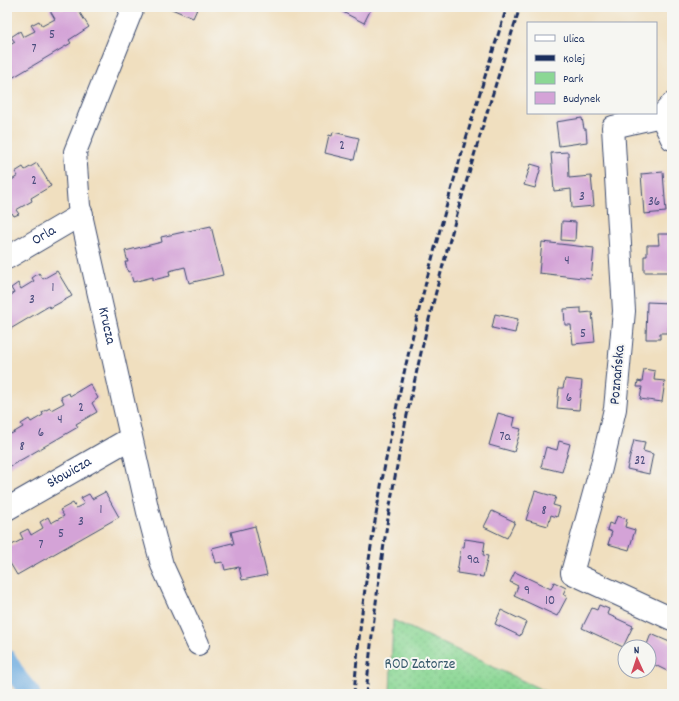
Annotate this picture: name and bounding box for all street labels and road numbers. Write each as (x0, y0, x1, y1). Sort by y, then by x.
street label: Orla (28, 220, 61, 252)
street label: Krucza (91, 305, 121, 347)
street label: Poznańska (604, 343, 632, 406)
street label: Słowicza (43, 451, 97, 495)

